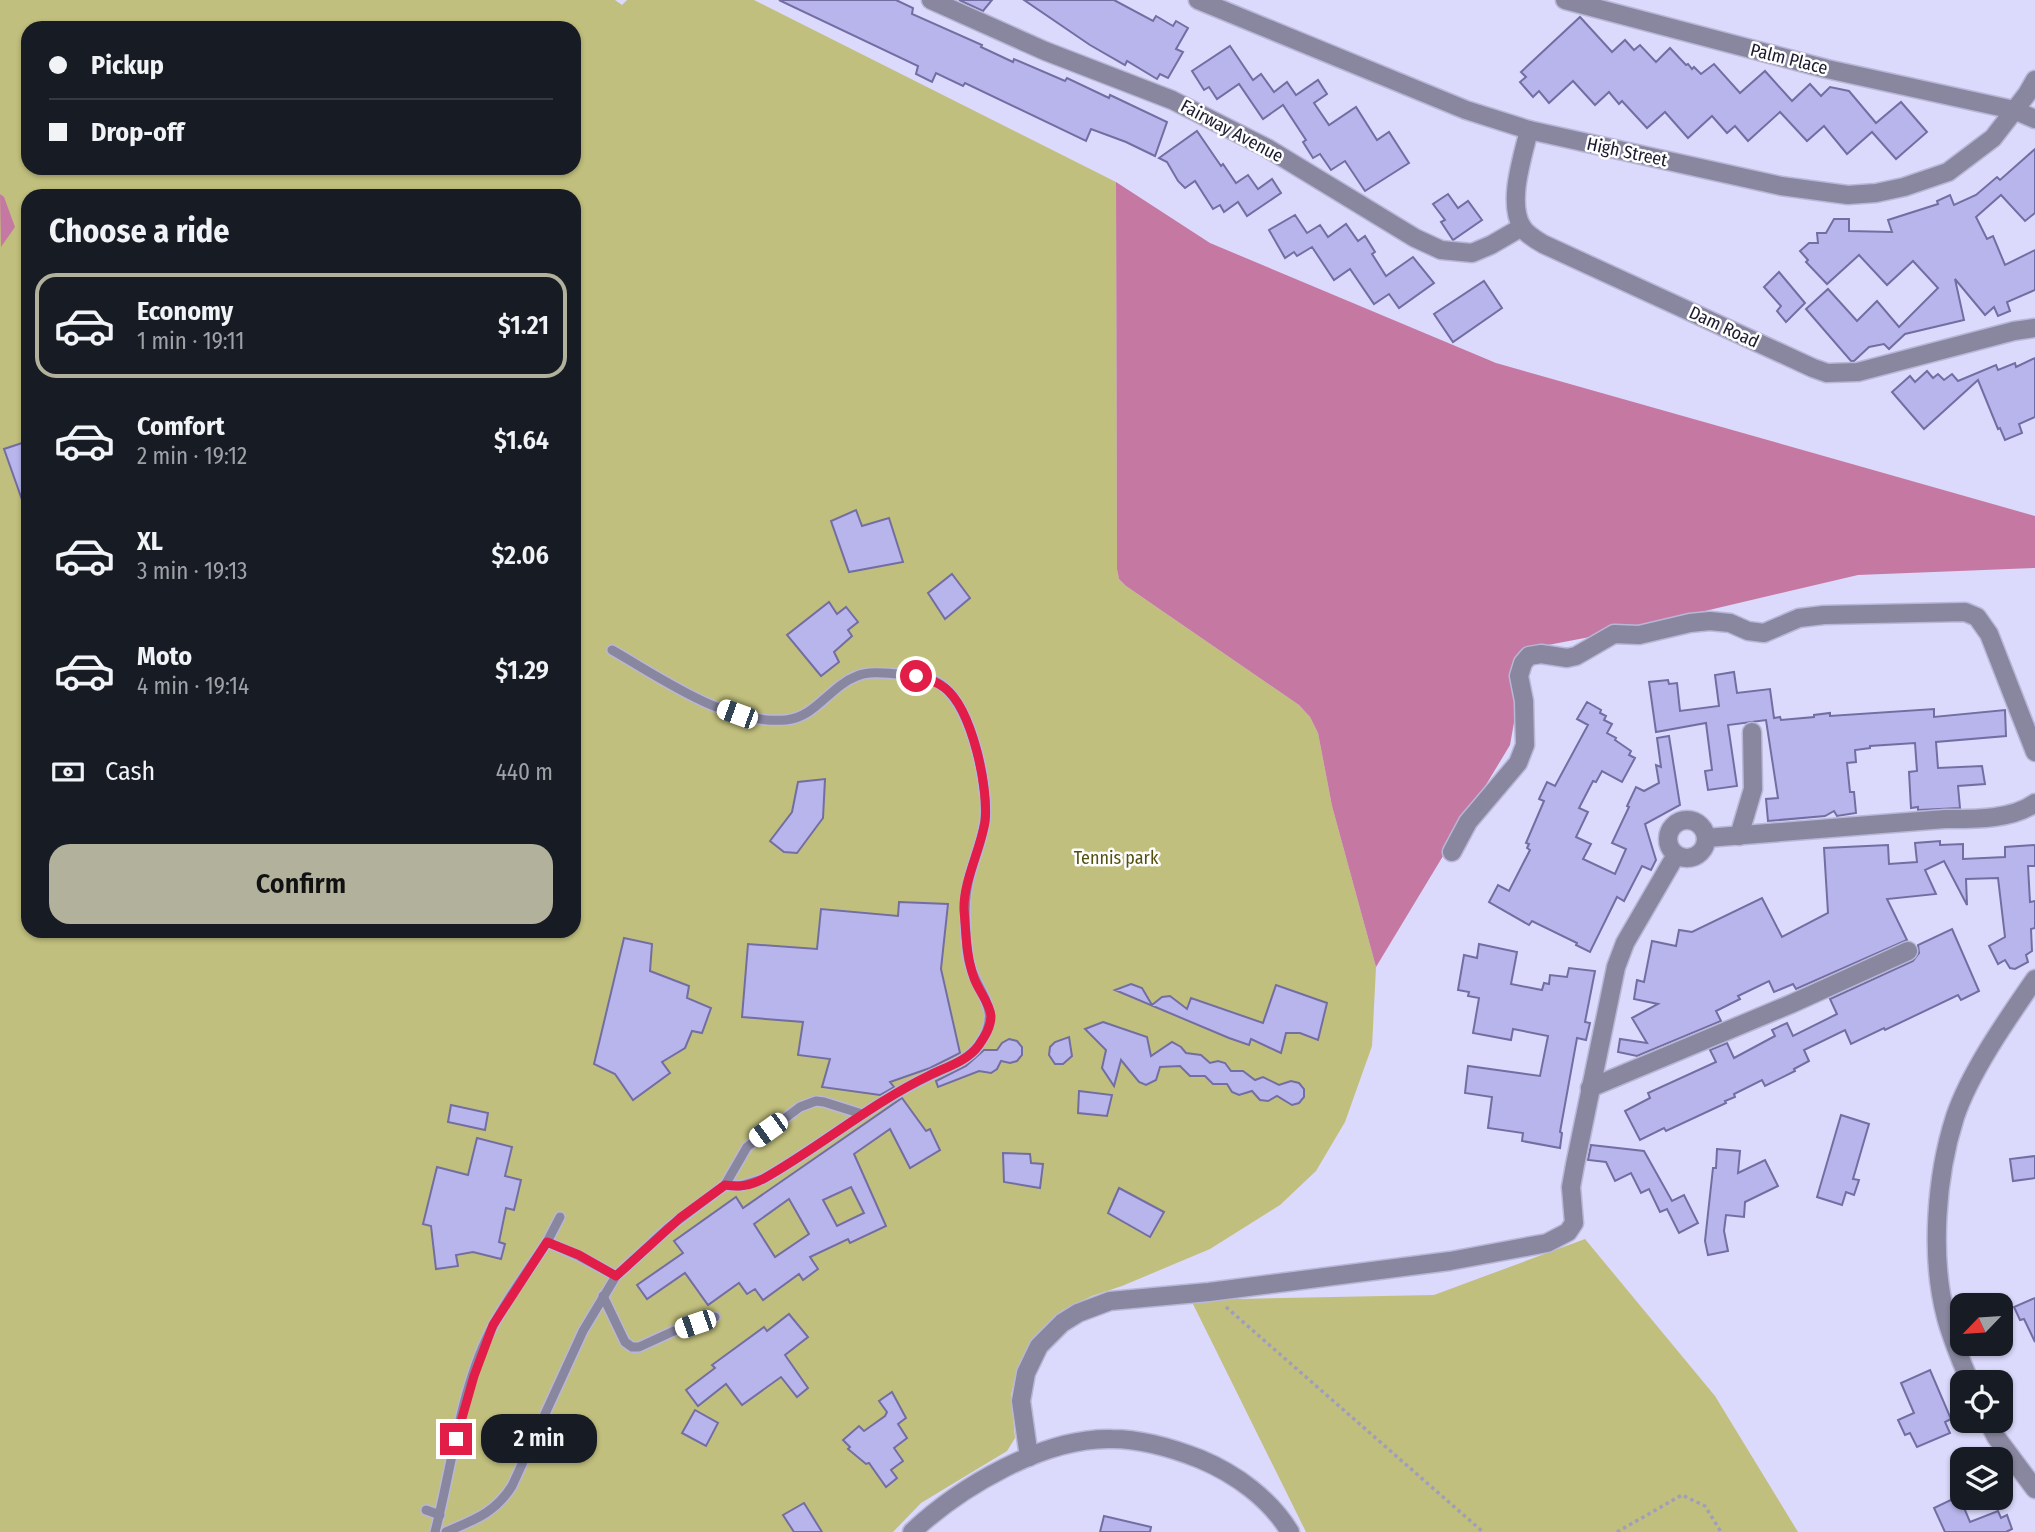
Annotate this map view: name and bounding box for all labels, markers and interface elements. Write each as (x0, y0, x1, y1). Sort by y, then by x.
street label: Palm Place (1748, 39, 1830, 79)
text: Pickup (91, 50, 164, 81)
street label: Fairway Avenue (1177, 95, 1287, 167)
text: Drop-off (91, 117, 184, 148)
street label: High Street (1585, 133, 1669, 171)
text: Choose a ride (49, 212, 230, 250)
icon: car (53, 294, 116, 357)
text: Economy (137, 296, 233, 327)
street label: Dam Road (1686, 301, 1762, 353)
text: $1.21 (498, 310, 549, 341)
text: 1 min · 19:11 (137, 327, 244, 355)
icon: car (53, 409, 116, 472)
text: Comfort (137, 411, 225, 442)
text: $1.64 (494, 425, 549, 456)
text: 2 min · 19:12 (137, 442, 247, 470)
icon: car (53, 524, 116, 587)
text: XL (137, 526, 163, 557)
text: $2.06 (491, 540, 549, 571)
text: 3 min · 19:13 (137, 557, 248, 585)
icon: car (53, 639, 116, 702)
text: Moto (137, 641, 192, 672)
text: $1.29 (495, 655, 549, 686)
route start (900, 660, 932, 692)
text: 4 min · 19:14 (137, 672, 249, 700)
car (714, 697, 761, 731)
icon: cash (49, 753, 87, 791)
text: Cash (105, 756, 155, 787)
text: 440 m (496, 758, 553, 786)
button: Confirm (49, 844, 553, 924)
park label: Tennis park (1074, 847, 1159, 869)
car (745, 1109, 792, 1151)
north arrow (1950, 1293, 2012, 1356)
map controls (1950, 1293, 2013, 1510)
car (672, 1307, 719, 1341)
button: locate (1950, 1370, 2013, 1433)
callout: 2 min (480, 1414, 596, 1464)
route end (440, 1423, 472, 1455)
text: 2 min (513, 1424, 565, 1452)
button: layers (1950, 1447, 2013, 1510)

